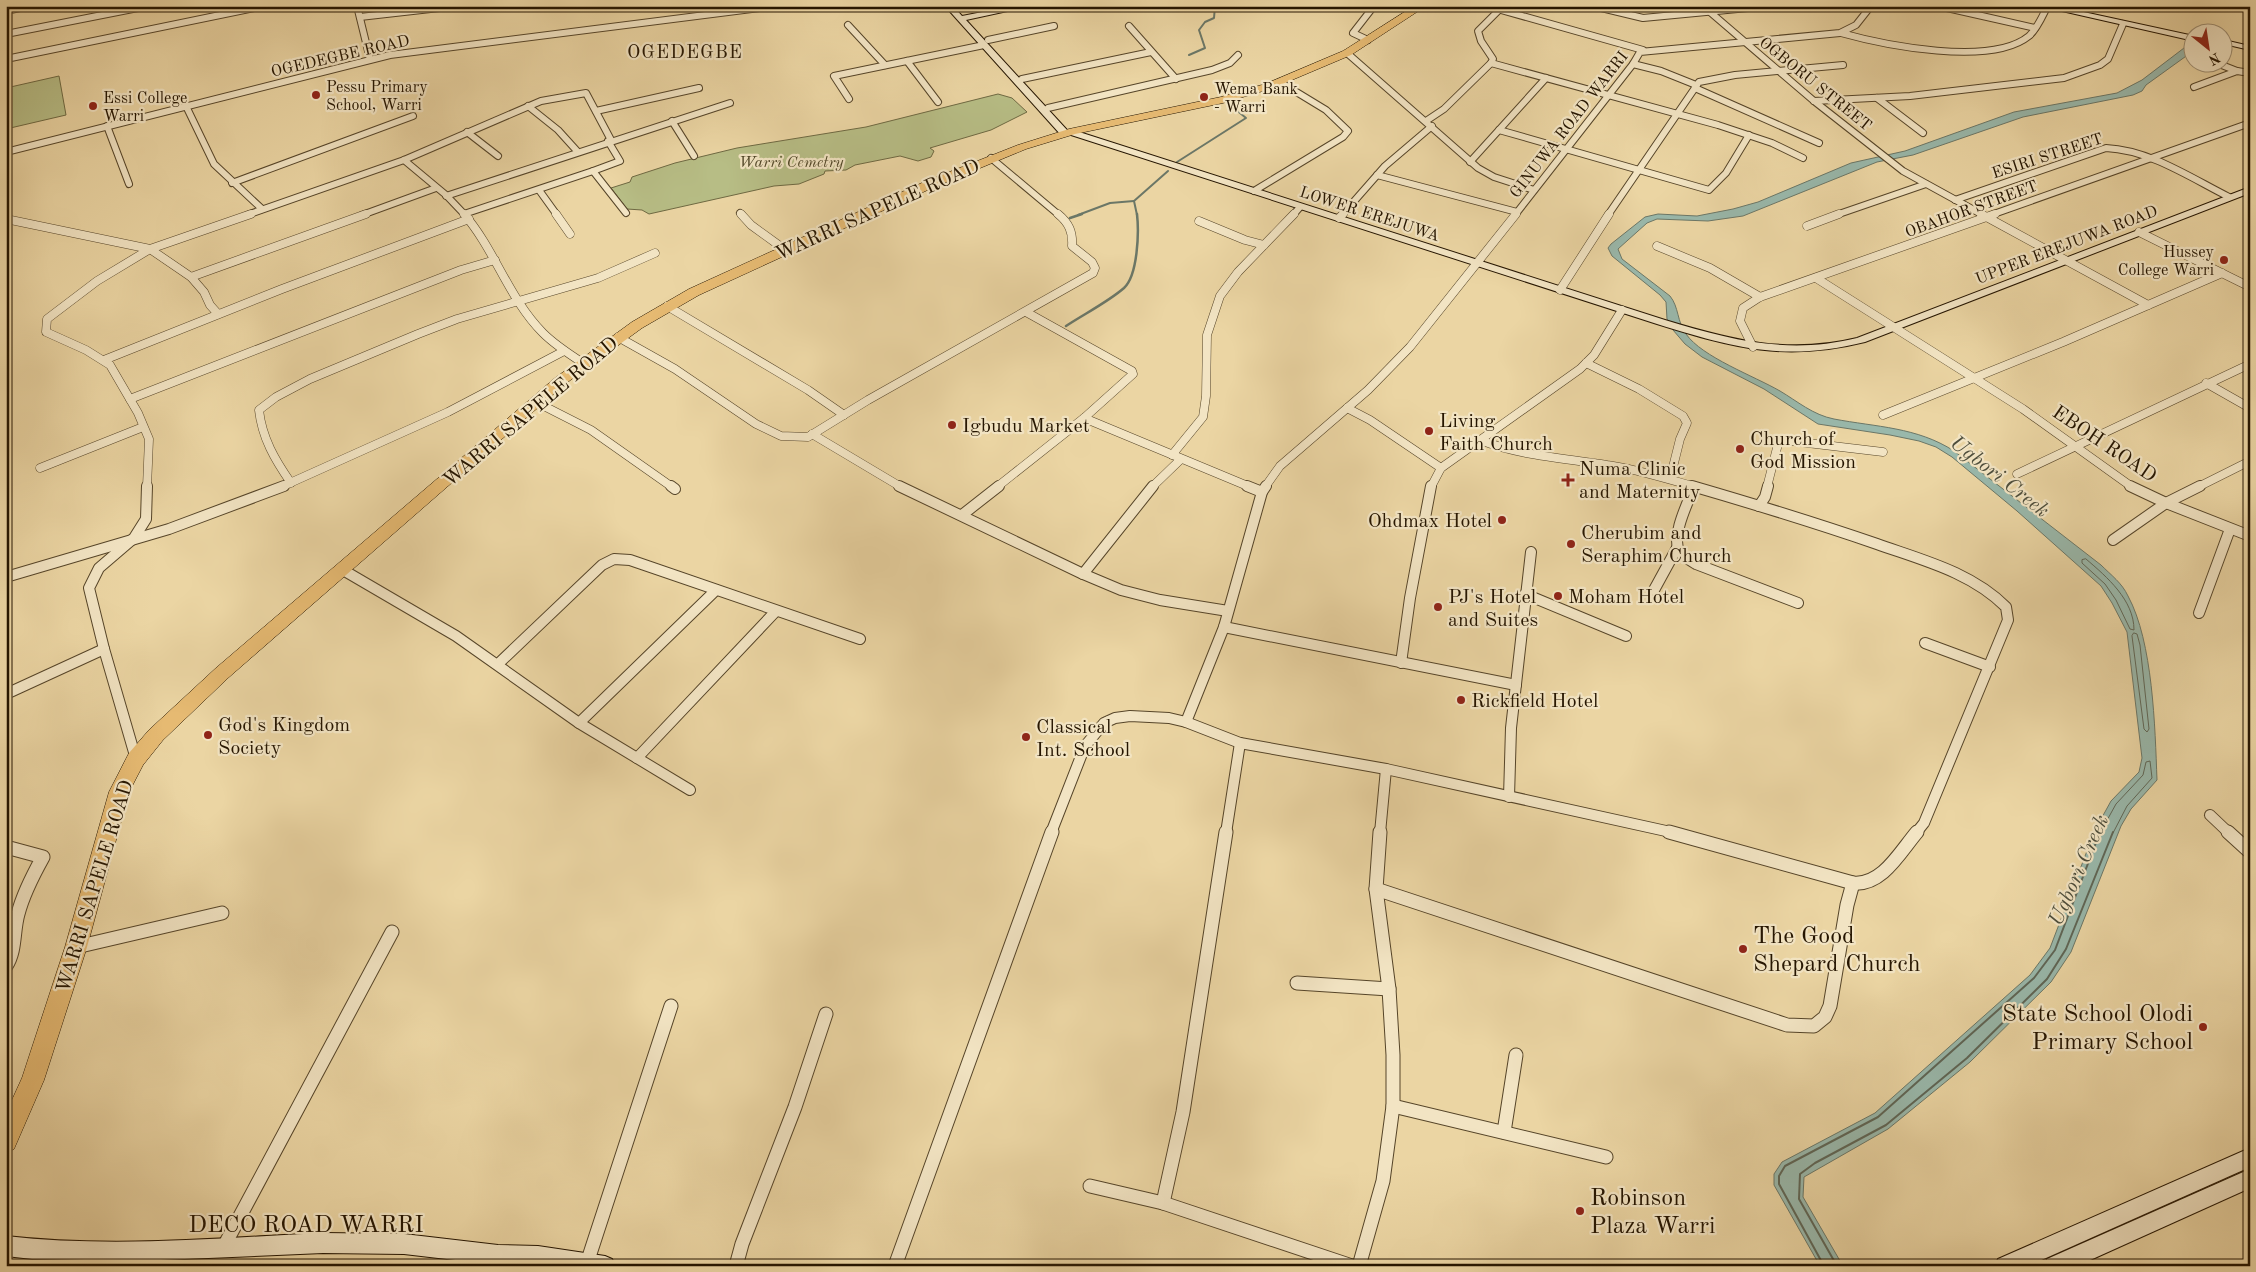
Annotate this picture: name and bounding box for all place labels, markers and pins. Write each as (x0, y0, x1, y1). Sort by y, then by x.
place label: Pessu Primary School, Warri (326, 80, 428, 114)
place label: Wema Bank - Warri (1214, 82, 1298, 116)
marker: Pessu Primary School, Warri (310, 89, 322, 101)
place label: Essi College Warri (103, 91, 187, 125)
marker: Wema Bank - Warri (1198, 91, 1210, 103)
marker: Essi College Warri (87, 100, 99, 112)
place label: Hussey College Warri (2118, 245, 2215, 279)
marker: Hussey College Warri (2218, 254, 2230, 266)
place label: Living Faith Church (1439, 412, 1553, 455)
place label: Igbudu Market (962, 417, 1090, 437)
marker: Igbudu Market (946, 419, 958, 431)
marker: Living Faith Church (1423, 425, 1435, 437)
place label: Church of God Mission (1750, 430, 1856, 473)
marker: Church of God Mission (1734, 443, 1746, 455)
place label: Numa Clinic and Maternity (1579, 460, 1701, 503)
marker: Numa Clinic and Maternity (1561, 473, 1575, 487)
place label: Ohdmax Hotel (1368, 512, 1492, 532)
marker: Ohdmax Hotel (1496, 514, 1508, 526)
place label: Cherubim and Seraphim Church (1581, 524, 1732, 567)
marker: Cherubim and Seraphim Church (1565, 538, 1577, 550)
place label: PJ's Hotel and Suites (1448, 588, 1538, 631)
place label: Moham Hotel (1568, 588, 1684, 608)
marker: Moham Hotel (1552, 590, 1564, 602)
marker: PJ's Hotel and Suites (1432, 601, 1444, 613)
place label: Rickfield Hotel (1471, 692, 1598, 712)
marker: Rickfield Hotel (1455, 694, 1467, 706)
place label: God's Kingdom Society (218, 716, 350, 759)
place label: Classical Int. School (1036, 718, 1130, 761)
marker: God's Kingdom Society (202, 729, 214, 741)
marker: Classical Int. School (1020, 731, 1032, 743)
place label: The Good Shepard Church (1753, 925, 1921, 977)
marker: The Good Shepard Church (1737, 943, 1749, 955)
place label: State School Olodi Primary School (2002, 1003, 2193, 1055)
marker: State School Olodi Primary School (2197, 1021, 2209, 1033)
place label: Robinson Plaza Warri (1590, 1187, 1716, 1239)
marker: Robinson Plaza Warri (1574, 1205, 1586, 1217)

